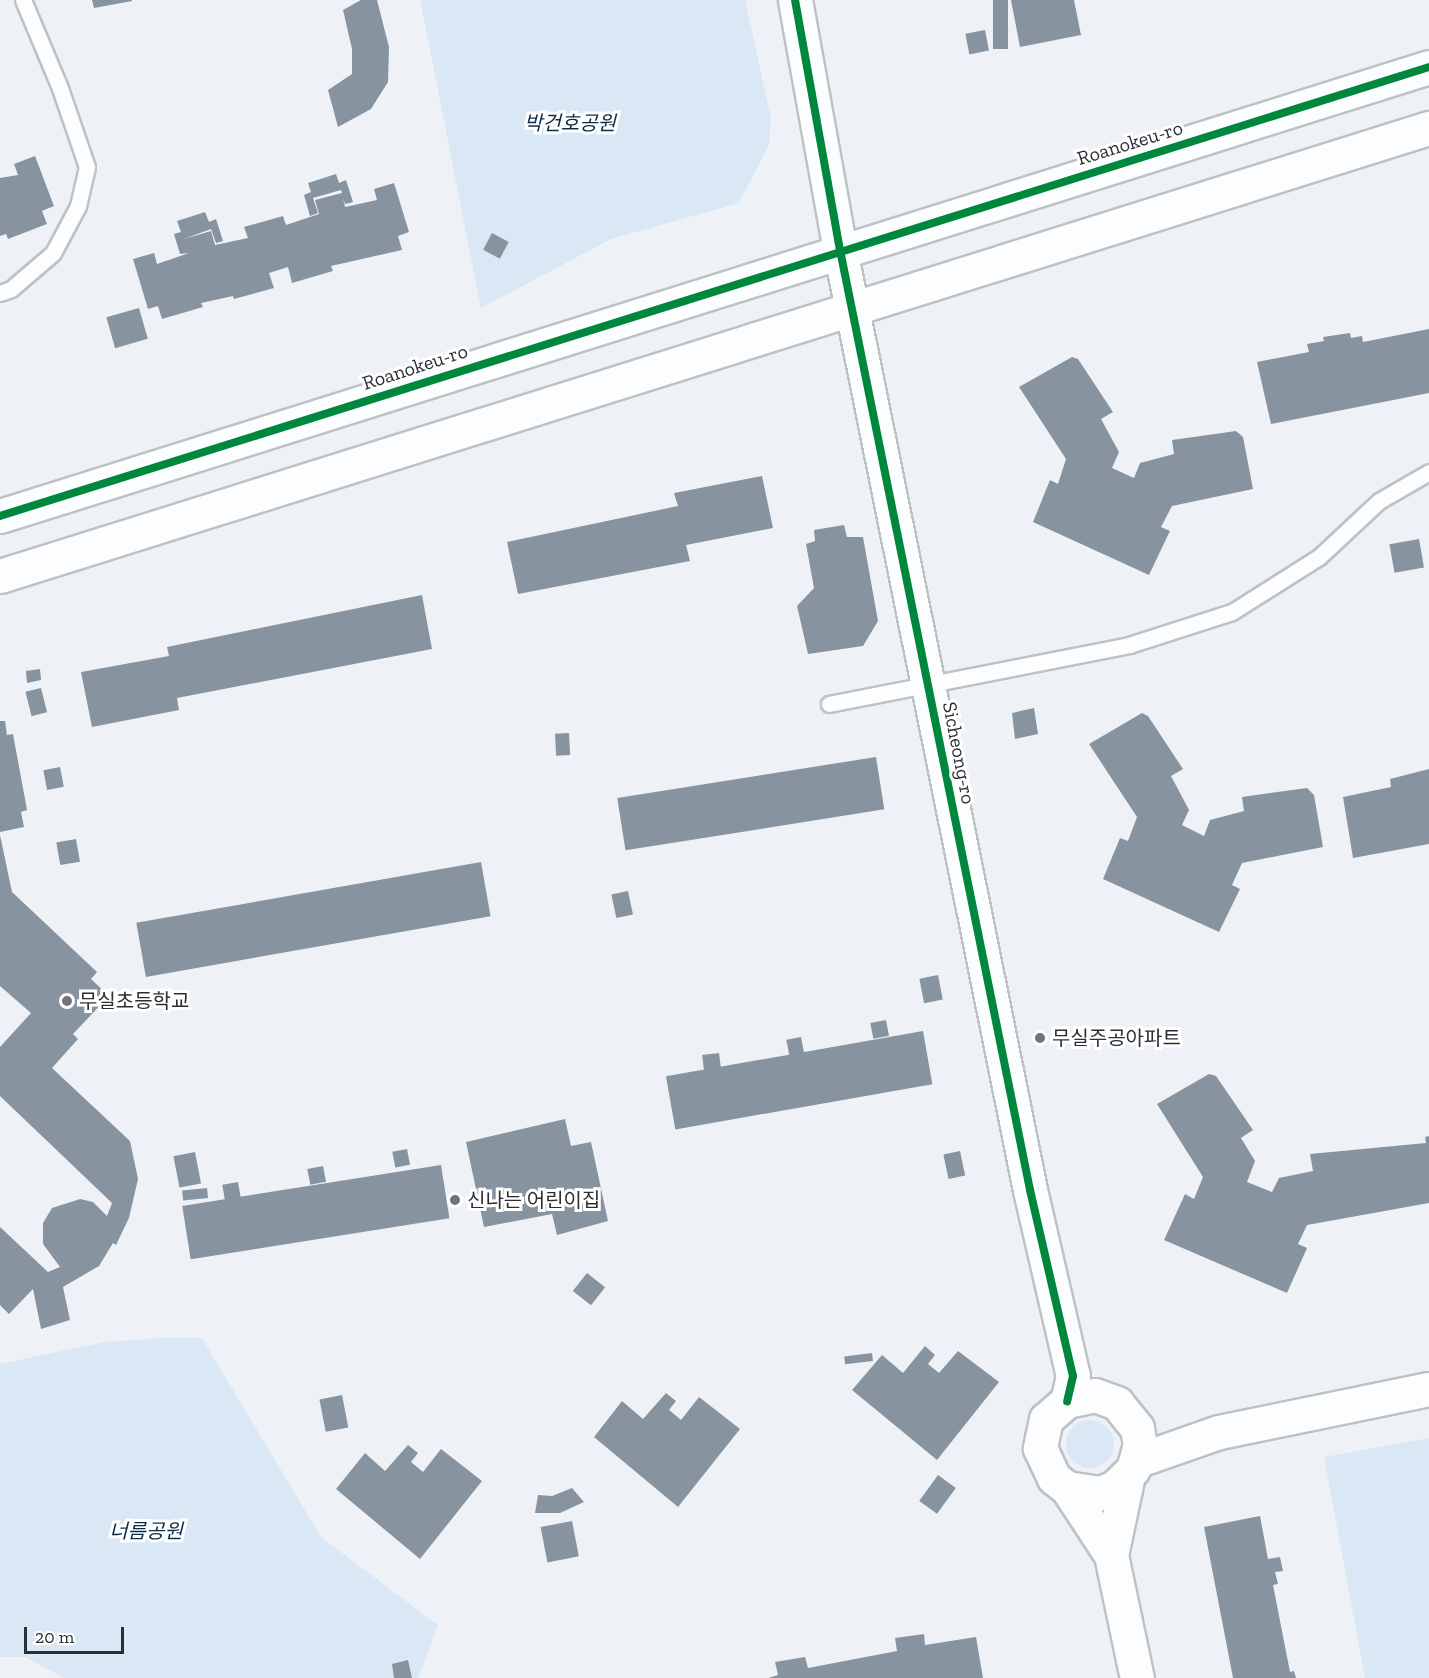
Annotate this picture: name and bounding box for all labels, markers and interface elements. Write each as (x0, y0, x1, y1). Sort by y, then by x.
park label: 박건호공원 (524, 111, 616, 135)
street label: Roanokeu-ro (1074, 116, 1186, 170)
street label: Roanokeu-ro (359, 339, 471, 395)
street label: Sicheong-ro (937, 700, 981, 806)
place label: 무실초등학교 (79, 989, 189, 1013)
marker: 무실초등학교 (60, 994, 74, 1008)
place label: 무실주공아파트 (1052, 1026, 1181, 1050)
marker: 무실주공아파트 (1033, 1031, 1047, 1045)
place label: 신나는 어린이집 (467, 1188, 600, 1212)
marker: 신나는 어린이집 (448, 1193, 462, 1207)
park label: 너름공원 (109, 1519, 183, 1543)
scale bar (27, 1615, 128, 1653)
text: 20 m (35, 1626, 74, 1648)

